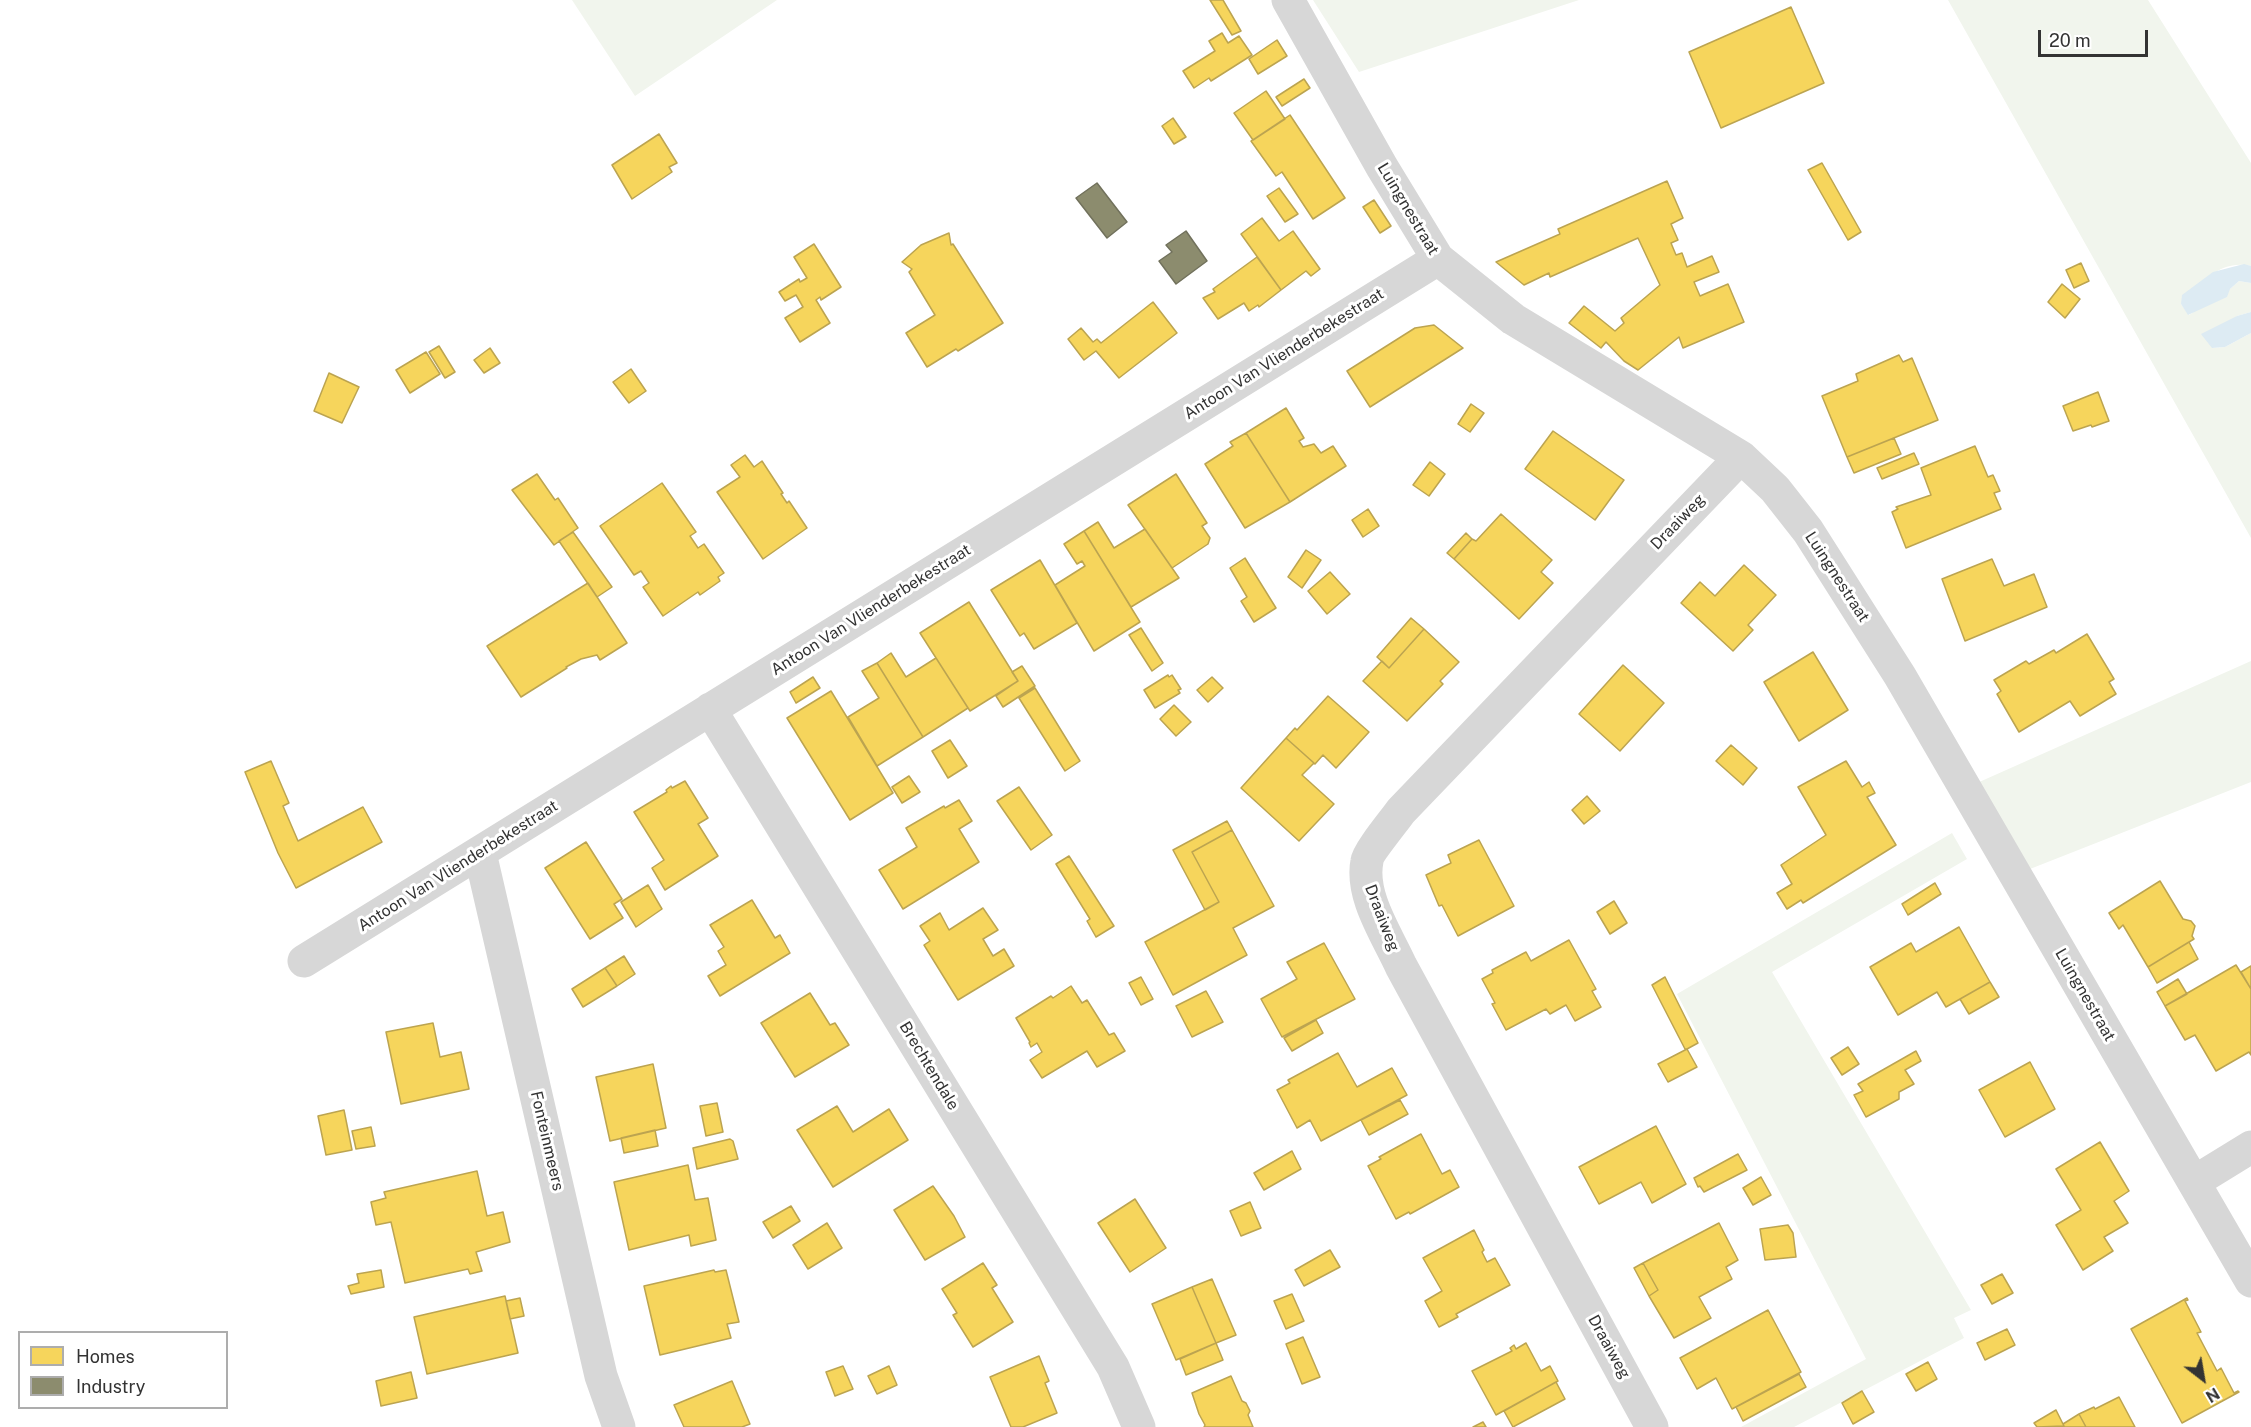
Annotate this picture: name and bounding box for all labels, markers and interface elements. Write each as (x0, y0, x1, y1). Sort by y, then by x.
scale bar (2041, 18, 2150, 56)
text: 20 m (2049, 30, 2091, 51)
street label: Luingnestraat (1373, 160, 1443, 258)
street label: Antoon Van Vlienderbekestraat (1181, 284, 1387, 424)
street label: Draaiweg (1647, 490, 1709, 554)
street label: Luingnestraat (1801, 528, 1873, 626)
street label: Antoon Van Vlienderbekestraat (768, 540, 974, 680)
street label: Antoon Van Vlienderbekestraat (355, 796, 561, 936)
street label: Draaiweg (1360, 882, 1404, 954)
street label: Luingnestraat (2051, 945, 2119, 1045)
street label: Brechtendale (895, 1018, 963, 1114)
street label: Fonteinmeers (526, 1089, 568, 1193)
street label: Draaiweg (1584, 1312, 1634, 1382)
legend (18, 1331, 228, 1409)
text: Homes (76, 1346, 135, 1367)
north arrow (2173, 1349, 2233, 1409)
text: Industry (76, 1376, 145, 1397)
text: N (2202, 1383, 2223, 1406)

